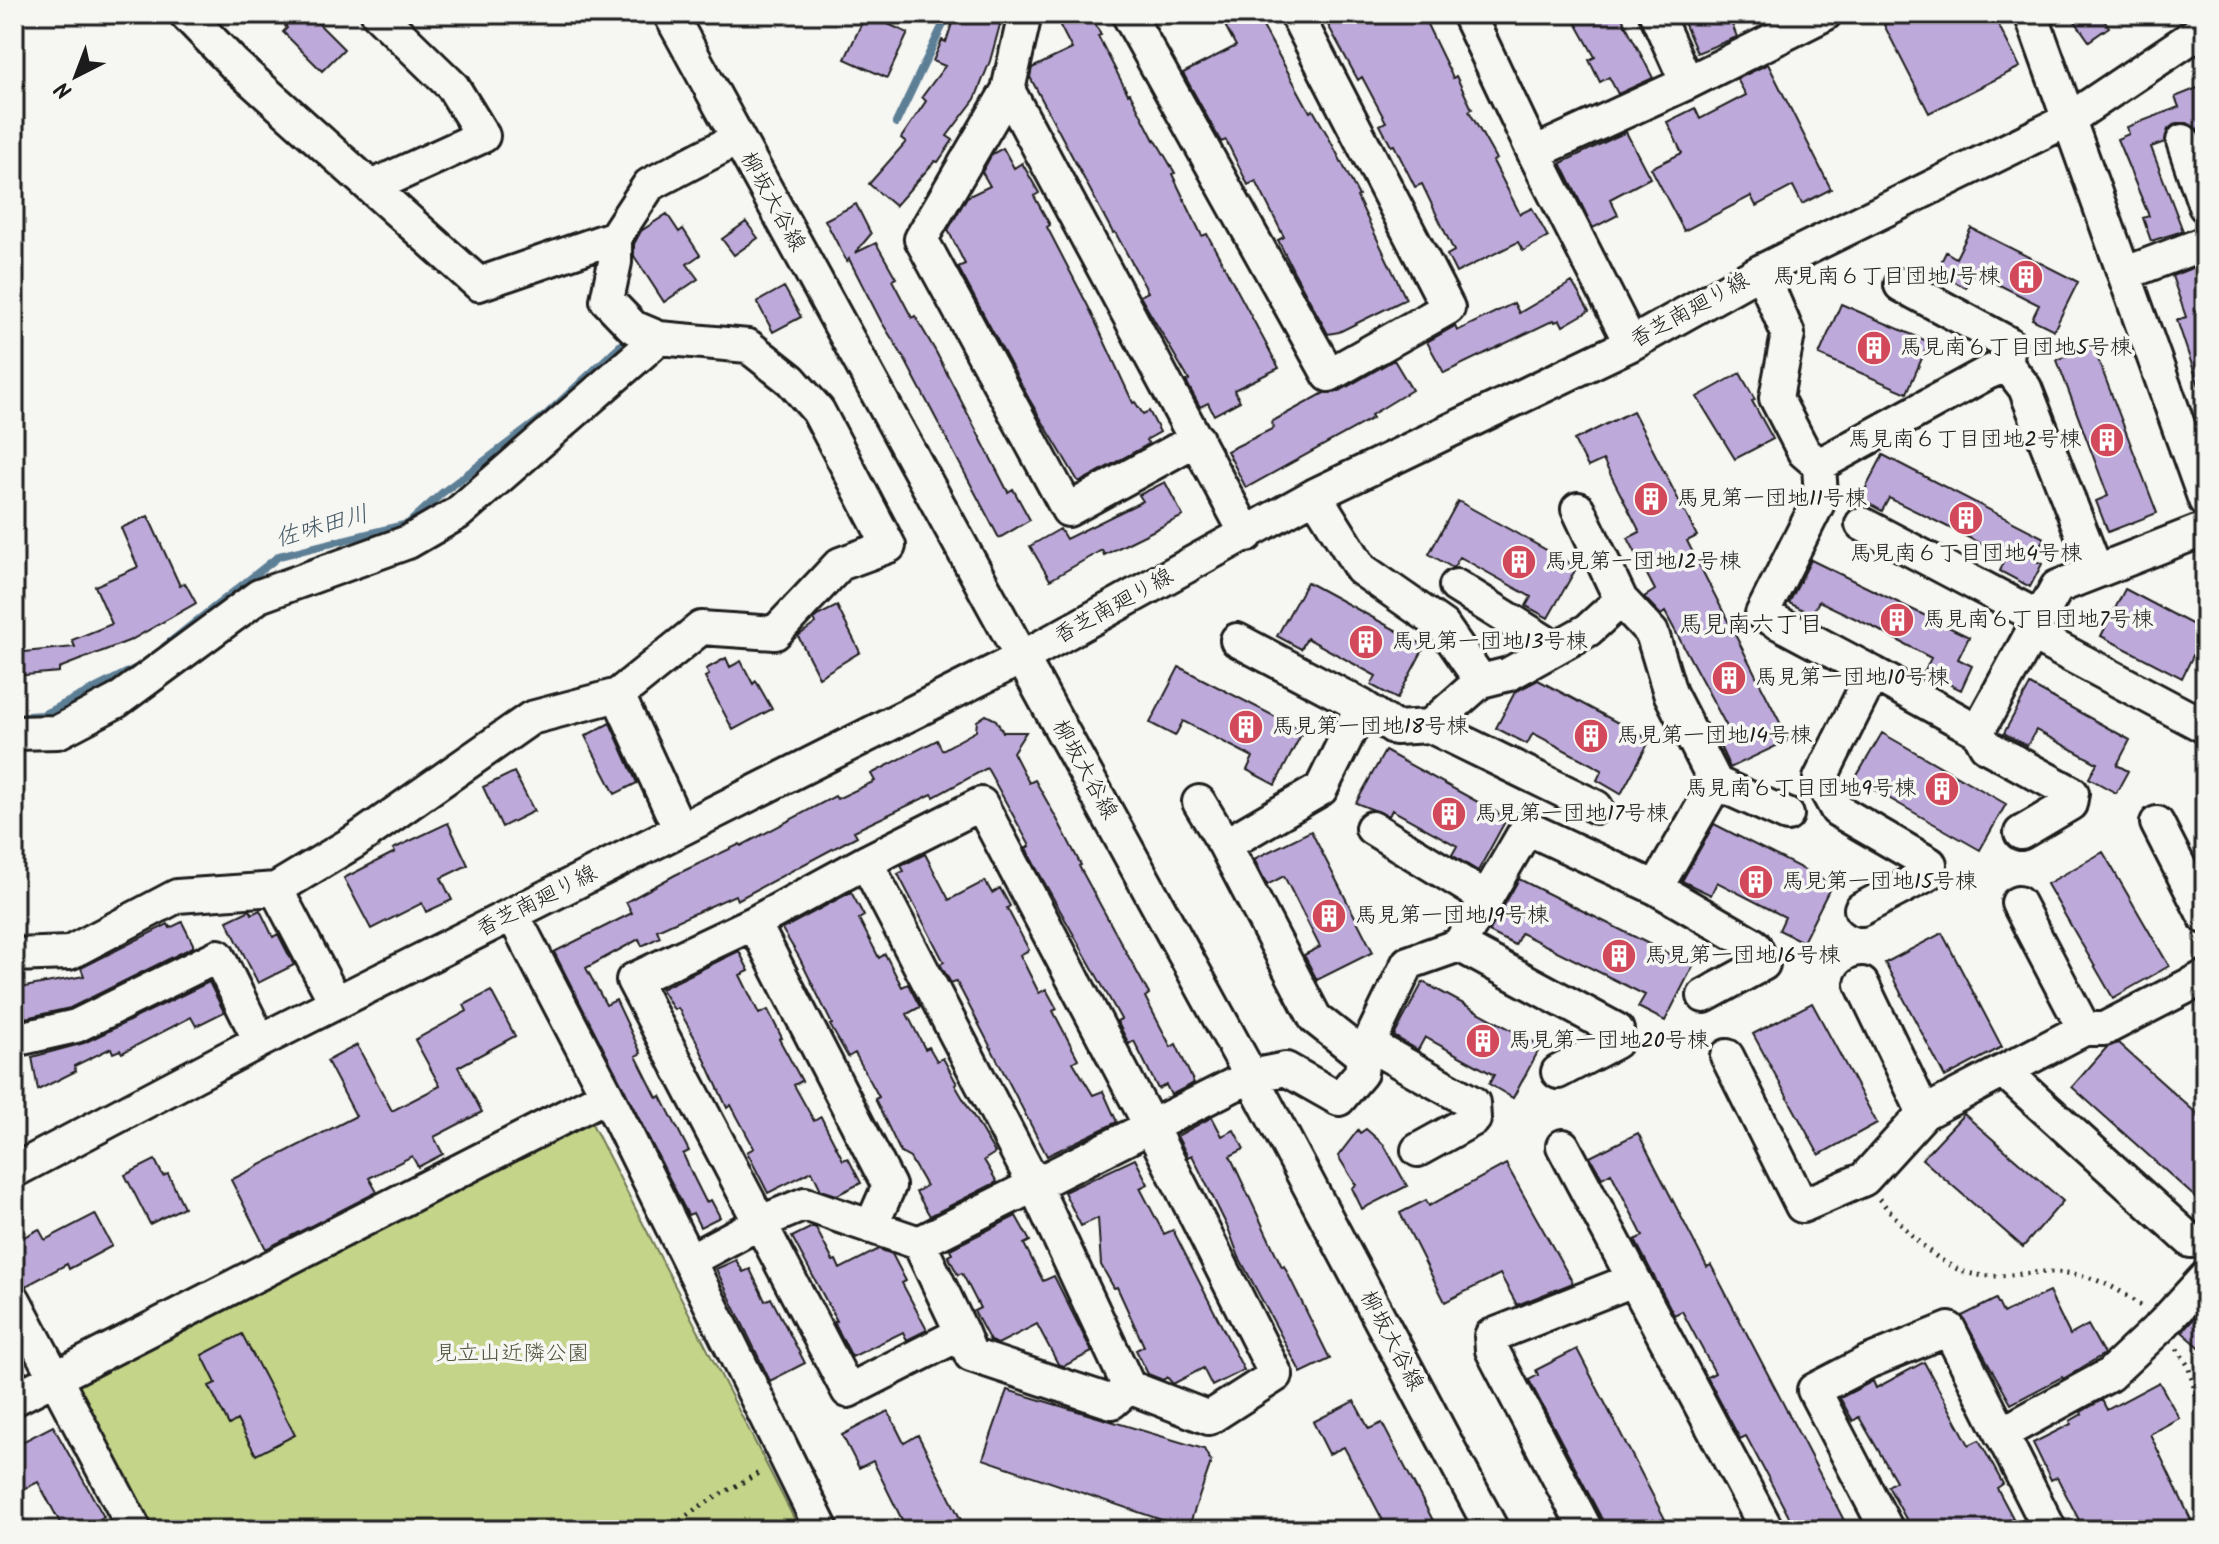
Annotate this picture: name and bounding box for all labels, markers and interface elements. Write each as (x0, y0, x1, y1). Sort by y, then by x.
north arrow (36, 36, 116, 116)
text: N (47, 71, 81, 107)
street label: 柳坂大谷線 (730, 145, 814, 259)
building icon: 馬見南６丁目団地1号棟 (2007, 258, 2045, 296)
place label: 馬見南６丁目団地1号棟 (1773, 260, 2000, 295)
street label: 香芝南廻り線 (1624, 264, 1756, 358)
building icon: 馬見南６丁目団地5号棟 (1855, 329, 1893, 367)
place label: 馬見南６丁目団地5号棟 (1900, 331, 2132, 366)
building icon: 馬見南６丁目団地2号棟 (2088, 421, 2126, 459)
place label: 馬見南６丁目団地2号棟 (1848, 423, 2081, 458)
building icon: 馬見第一団地11号棟 (1632, 480, 1670, 518)
place label: 馬見第一団地11号棟 (1677, 482, 1867, 517)
water label: 佐味田川 (270, 495, 374, 559)
building icon: 馬見南６丁目団地4号棟 (1947, 499, 1985, 537)
place label: 馬見南６丁目団地4号棟 (1850, 537, 2082, 572)
building icon: 馬見第一団地12号棟 (1500, 543, 1538, 581)
place label: 馬見第一団地12号棟 (1545, 545, 1741, 580)
street label: 香芝南廻り線 (1048, 560, 1180, 654)
building icon: 馬見南６丁目団地7号棟 (1878, 601, 1916, 639)
place label: 馬見南６丁目団地7号棟 (1923, 603, 2153, 638)
district label: 馬見南六丁目 (1679, 606, 1823, 645)
building icon: 馬見第一団地13号棟 (1347, 623, 1385, 661)
place label: 馬見第一団地13号棟 (1392, 625, 1587, 660)
building icon: 馬見第一団地10号棟 (1710, 659, 1748, 697)
place label: 馬見第一団地10号棟 (1755, 661, 1949, 696)
building icon: 馬見第一団地18号棟 (1227, 708, 1265, 746)
place label: 馬見第一団地18号棟 (1272, 710, 1468, 745)
street label: 柳坂大谷線 (1042, 713, 1126, 827)
building icon: 馬見第一団地14号棟 (1572, 717, 1610, 755)
place label: 馬見第一団地14号棟 (1617, 719, 1812, 754)
building icon: 馬見南６丁目団地9号棟 (1923, 770, 1961, 808)
place label: 馬見南６丁目団地9号棟 (1685, 772, 1916, 807)
building icon: 馬見第一団地17号棟 (1430, 795, 1468, 833)
place label: 馬見第一団地17号棟 (1475, 797, 1668, 832)
street label: 香芝南廻り線 (470, 856, 604, 948)
building icon: 馬見第一団地15号棟 (1737, 863, 1775, 901)
place label: 馬見第一団地15号棟 (1782, 865, 1977, 900)
building icon: 馬見第一団地19号棟 (1310, 897, 1348, 935)
place label: 馬見第一団地19号棟 (1355, 899, 1549, 934)
building icon: 馬見第一団地16号棟 (1600, 937, 1638, 975)
place label: 馬見第一団地16号棟 (1645, 939, 1840, 974)
building icon: 馬見第一団地20号棟 (1464, 1022, 1502, 1060)
place label: 馬見第一団地20号棟 (1509, 1024, 1709, 1059)
street label: 柳坂大谷線 (1350, 1284, 1432, 1398)
park label: 見立山近隣公園 (435, 1337, 589, 1372)

